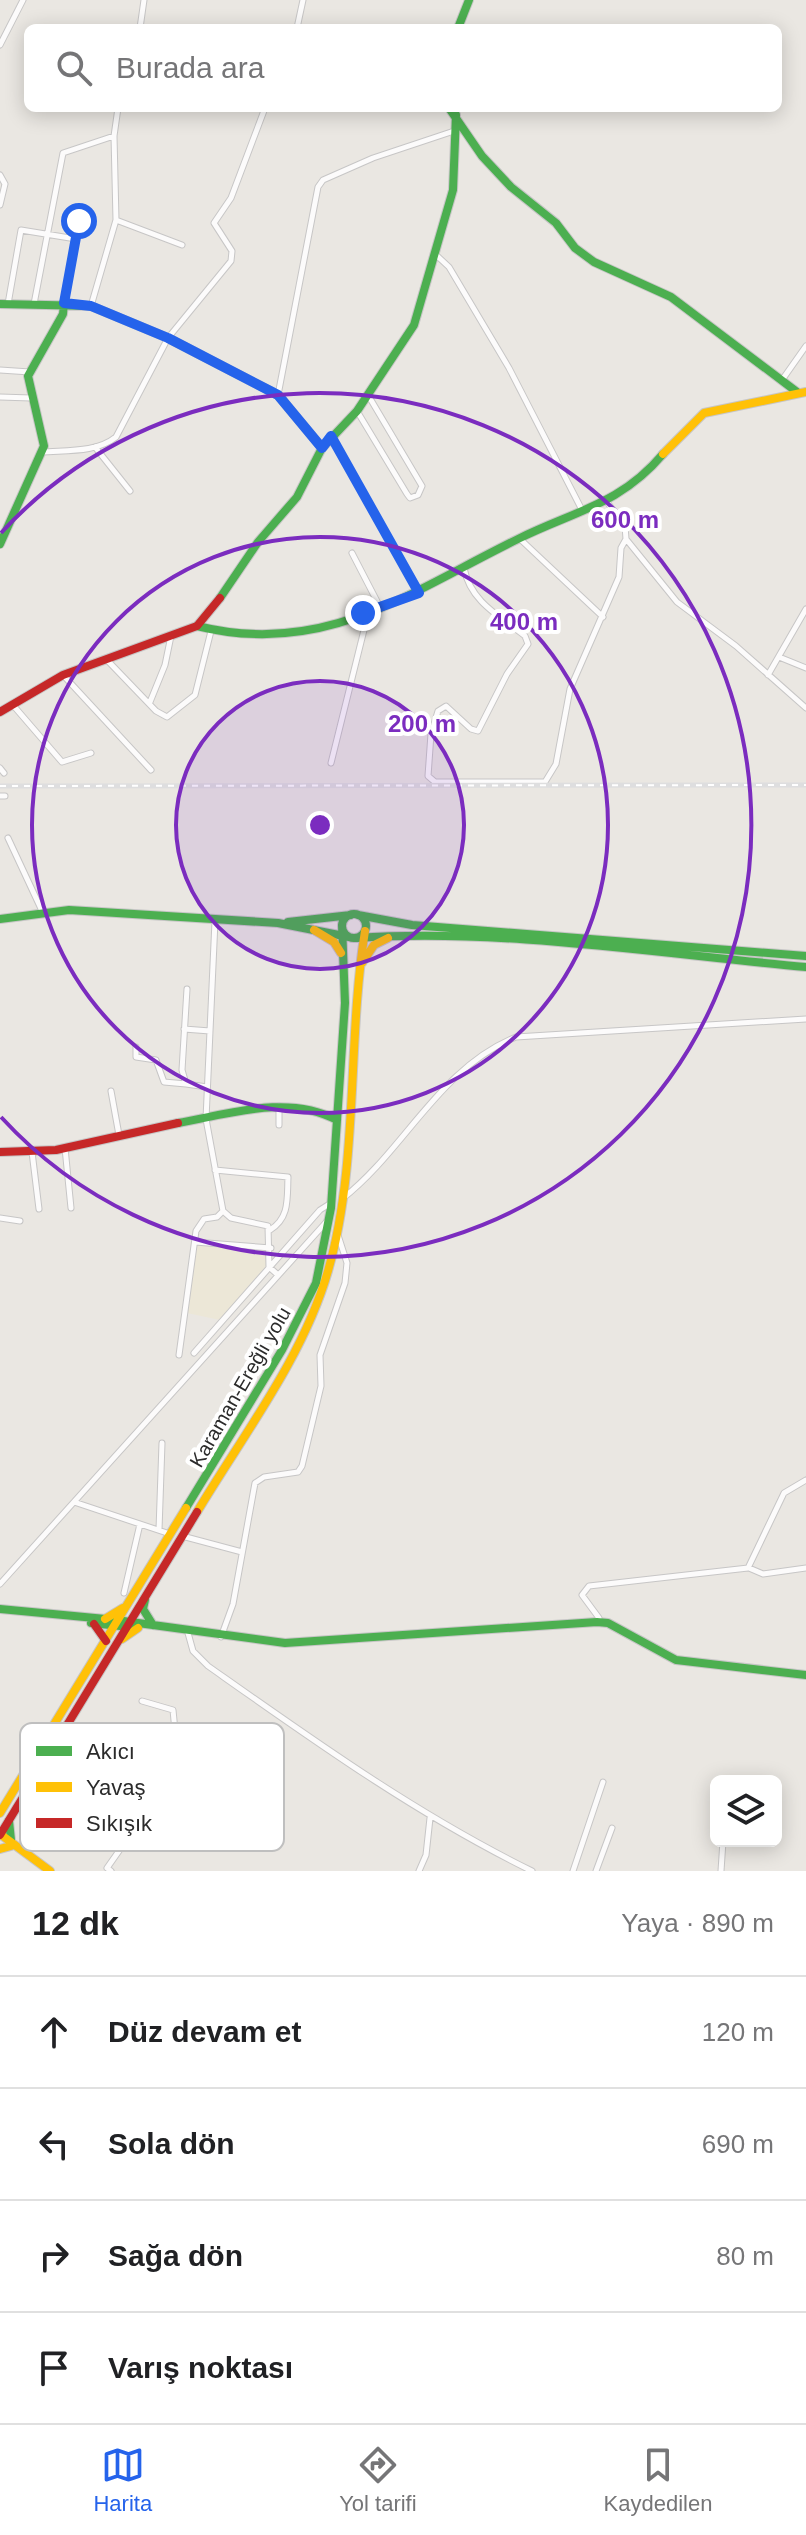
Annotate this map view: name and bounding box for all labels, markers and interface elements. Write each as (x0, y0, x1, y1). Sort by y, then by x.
search box (24, 24, 782, 112)
icon: search (52, 46, 96, 90)
text: Burada ara (116, 51, 264, 84)
route start (61, 203, 97, 239)
text: 600 m (591, 506, 659, 533)
route end (345, 595, 381, 631)
text: 400 m (490, 608, 558, 635)
text: 200 m (388, 710, 456, 737)
centre of rings (306, 811, 334, 839)
street label: Karaman-Ereğli yolu (185, 1303, 295, 1471)
legend (20, 1723, 284, 1851)
text: Akıcı (86, 1739, 135, 1764)
text: Yavaş (86, 1775, 146, 1800)
map controls (710, 1775, 782, 1847)
button: layers (710, 1775, 782, 1847)
text: Sıkışık (86, 1811, 153, 1836)
text: 12 dk (32, 1904, 119, 1942)
text: Yaya · 890 m (621, 1908, 774, 1938)
icon: ahead (32, 2010, 76, 2054)
text: Düz devam et (108, 2015, 301, 2048)
text: 120 m (702, 2017, 774, 2047)
icon: left (32, 2122, 76, 2166)
text: Sola dön (108, 2127, 235, 2160)
text: 690 m (702, 2129, 774, 2159)
icon: right (32, 2234, 76, 2278)
text: Sağa dön (108, 2239, 243, 2272)
text: 80 m (716, 2241, 774, 2271)
icon: arrive (32, 2346, 76, 2390)
text: Varış noktası (108, 2351, 293, 2384)
tab: Harita (93, 2443, 152, 2517)
tab: Yol tarifi (339, 2443, 417, 2517)
tab: Kaydedilen (604, 2443, 712, 2517)

